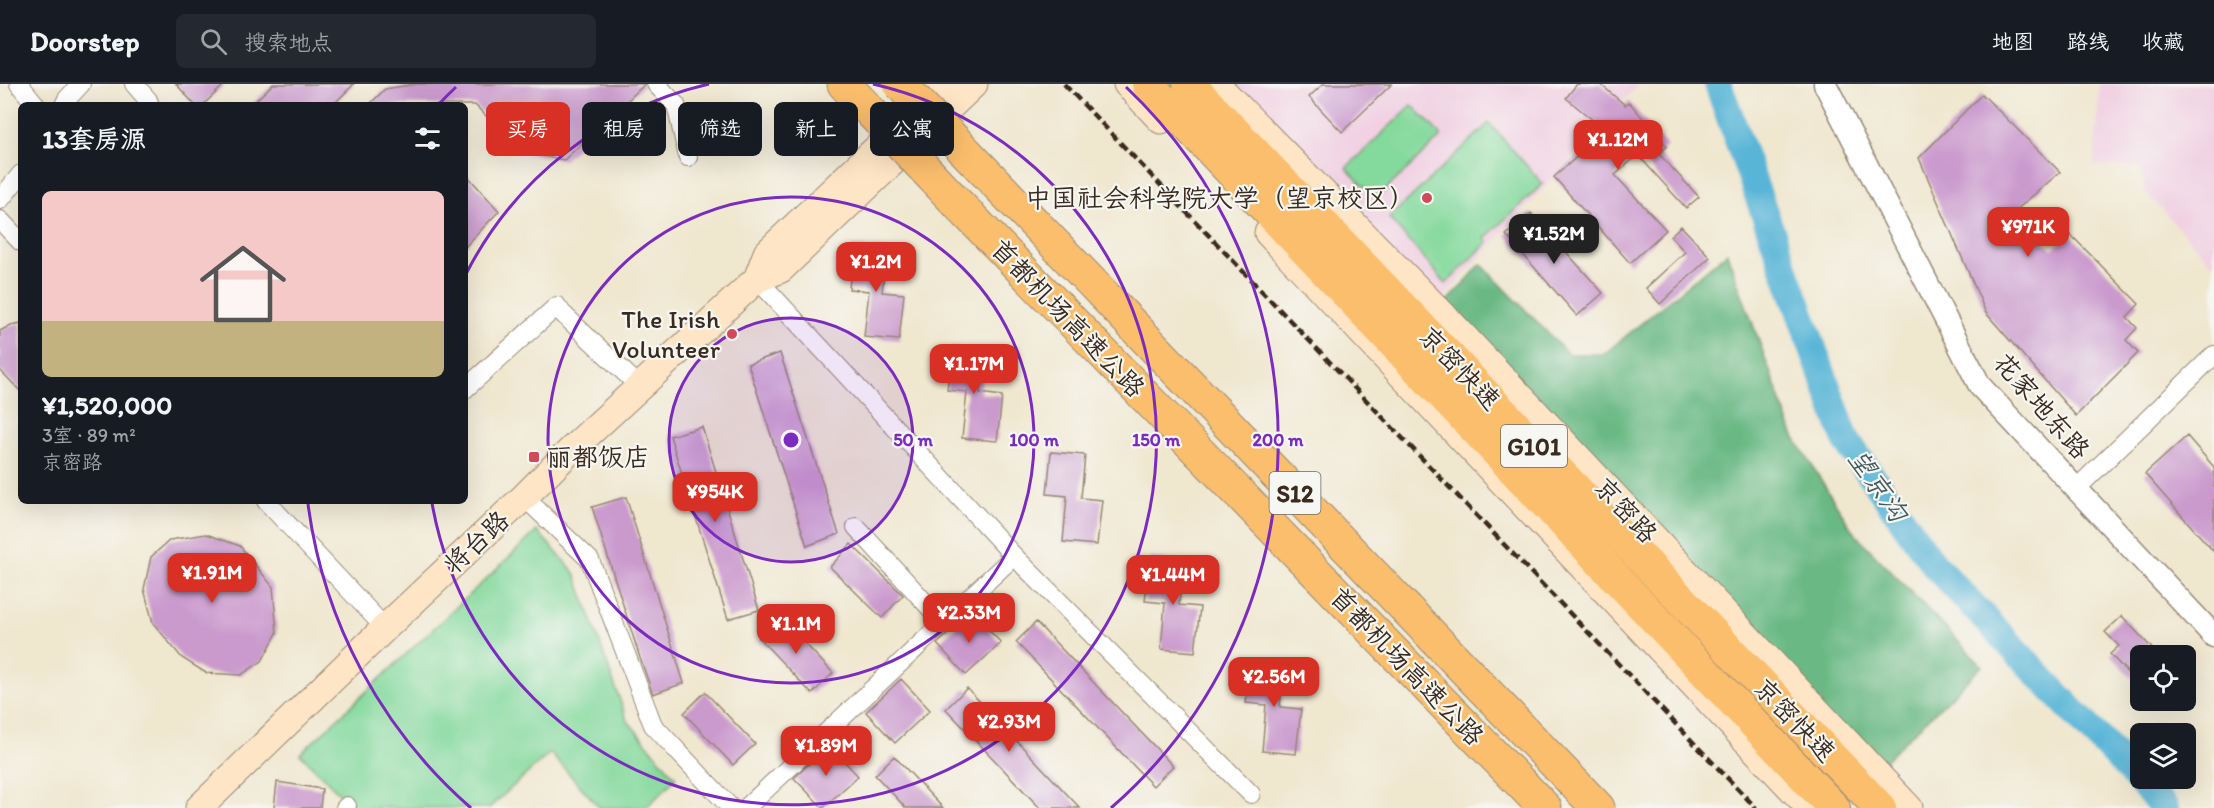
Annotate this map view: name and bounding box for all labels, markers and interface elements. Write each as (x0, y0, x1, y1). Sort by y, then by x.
search box (176, 14, 596, 68)
text: Doorstep (30, 24, 140, 58)
icon: search (197, 25, 230, 58)
text: 搜索地点 (245, 29, 333, 56)
text: 地图 (1992, 29, 2034, 54)
text: 路线 (2067, 29, 2109, 54)
text: 收藏 (2142, 29, 2184, 54)
chip: 买房 (486, 102, 570, 156)
chip: 租房 (582, 102, 666, 156)
chip: 筛选 (678, 102, 762, 156)
chip: 新上 (774, 102, 858, 156)
chip: 公寓 (870, 102, 954, 156)
pin: ¥1.12M (1569, 120, 1667, 171)
icon: filters (411, 122, 444, 155)
text: 13套房源 (42, 123, 146, 155)
text: ¥1.12M (1588, 127, 1648, 151)
place label: 中国社会科学院大学（望京校区） (1025, 182, 1415, 214)
marker: 中国社会科学院大学（望京校区） (1420, 191, 1434, 205)
pin: ¥971K (1986, 207, 2070, 258)
pin: ¥1.52M (1505, 214, 1603, 265)
text: ¥971K (2001, 214, 2055, 238)
text: ¥1.52M (1523, 221, 1585, 245)
icon: home (189, 230, 297, 338)
street label: 首都机场高速公路 (984, 232, 1152, 404)
pin: ¥1.2M (834, 242, 918, 293)
text: ¥1.2M (850, 249, 902, 273)
place label: The Irish Volunteer (612, 303, 721, 365)
street label: 京密快速 (1412, 319, 1508, 417)
marker: The Irish Volunteer (725, 327, 739, 341)
pin: ¥1.17M (925, 344, 1023, 395)
street label: 花家地东路 (1987, 346, 2097, 466)
text: ¥1.17M (944, 351, 1004, 375)
text: ¥1,520,000 (42, 389, 172, 421)
text: 3室 · 89 m² (42, 423, 136, 447)
road number: G101 (1501, 425, 1567, 467)
text: 50 m (893, 429, 934, 451)
text: 100 m (1009, 429, 1060, 451)
text: 150 m (1132, 429, 1181, 451)
text: 200 m (1253, 429, 1304, 451)
centre of rings (781, 430, 801, 450)
place label: 丽都饭店 (546, 441, 650, 473)
water label: 望京沟 (1841, 442, 1916, 529)
text: 京密路 (42, 450, 102, 474)
marker: 丽都饭店 (527, 450, 541, 464)
street label: 京密路 (1588, 471, 1664, 549)
pin: ¥954K (673, 472, 757, 523)
road number: S12 (1270, 472, 1320, 514)
text: ¥954K (687, 479, 743, 503)
street label: 将台路 (437, 504, 515, 580)
pin: ¥1.91M (163, 553, 261, 604)
pin: ¥1.44M (1124, 555, 1222, 606)
text: ¥1.91M (182, 560, 242, 584)
text: ¥1.44M (1140, 562, 1206, 586)
street label: 首都机场高速公路 (1323, 580, 1491, 752)
pin: ¥2.33M (920, 593, 1018, 644)
text: ¥2.33M (937, 600, 1001, 624)
pin: ¥1.1M (754, 604, 838, 655)
text: ¥1.1M (771, 611, 821, 635)
map controls (2130, 645, 2196, 789)
button: locate (2130, 645, 2196, 711)
pin: ¥2.56M (1225, 657, 1323, 708)
text: ¥2.56M (1242, 664, 1306, 688)
street label: 京密快速 (1747, 671, 1843, 769)
pin: ¥2.93M (960, 702, 1058, 753)
text: ¥2.93M (977, 709, 1041, 733)
button: layers (2130, 723, 2196, 789)
pin: ¥1.89M (777, 726, 875, 777)
text: ¥1.89M (795, 733, 857, 757)

